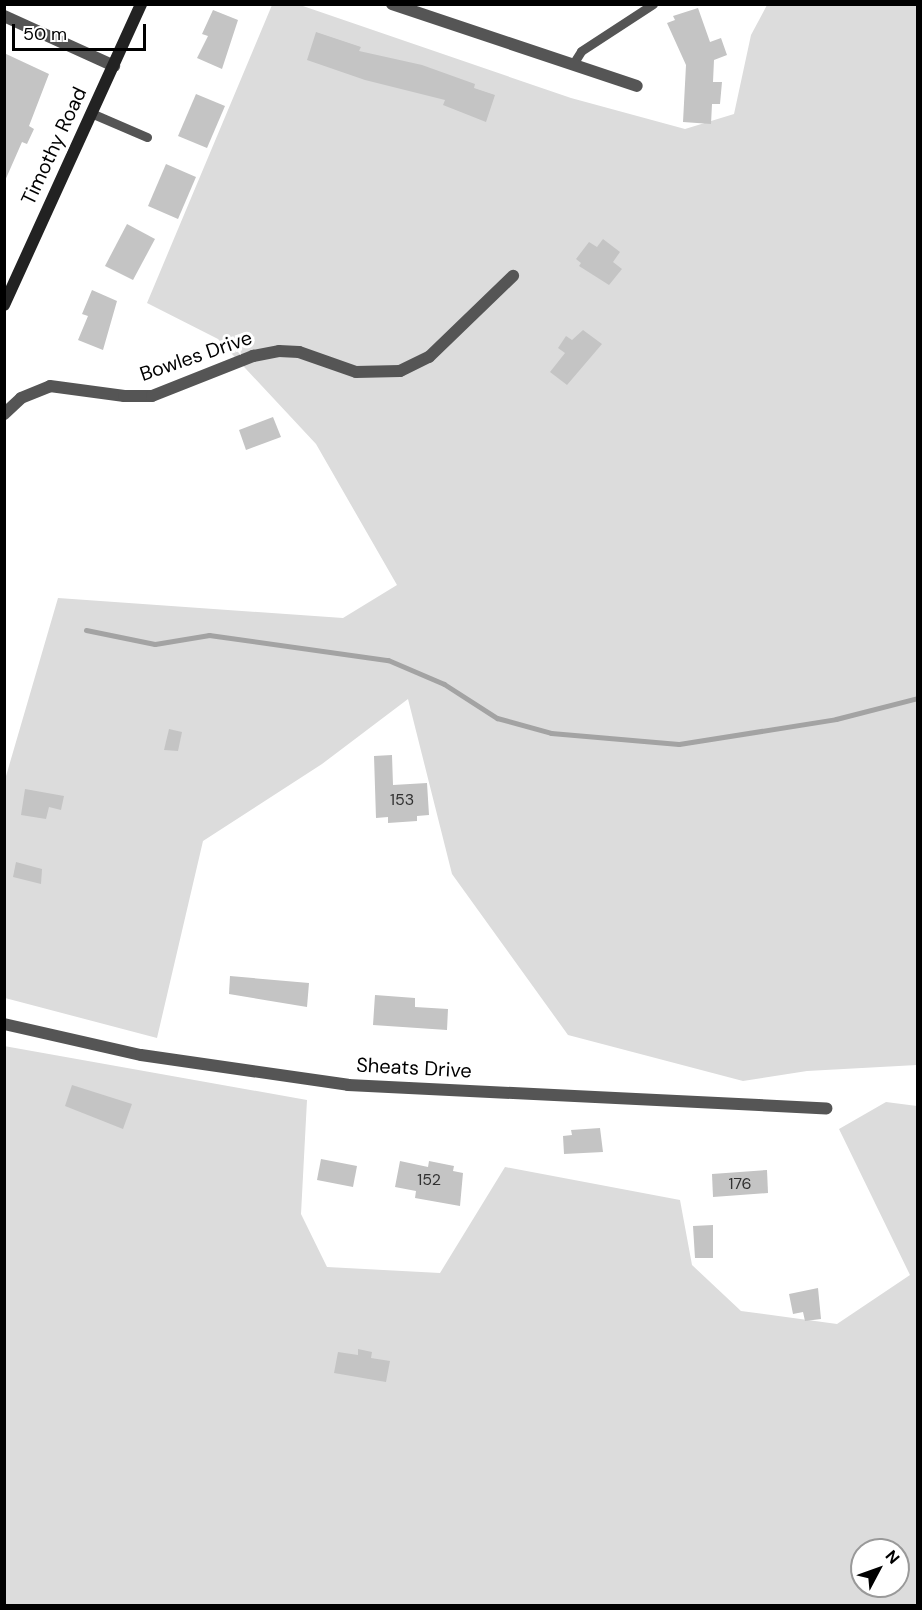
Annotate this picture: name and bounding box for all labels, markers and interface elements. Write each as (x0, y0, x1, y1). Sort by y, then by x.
scale bar (15, 12, 148, 50)
text: 50 m (23, 22, 67, 46)
street label: Timothy Road (16, 83, 92, 209)
street label: Bowles Drive (137, 326, 255, 386)
house number: 153 (390, 790, 414, 810)
street label: Sheats Drive (356, 1053, 472, 1083)
house number: 152 (417, 1170, 441, 1190)
house number: 176 (728, 1174, 752, 1194)
north arrow (850, 1538, 910, 1598)
text: N (881, 1546, 904, 1568)

